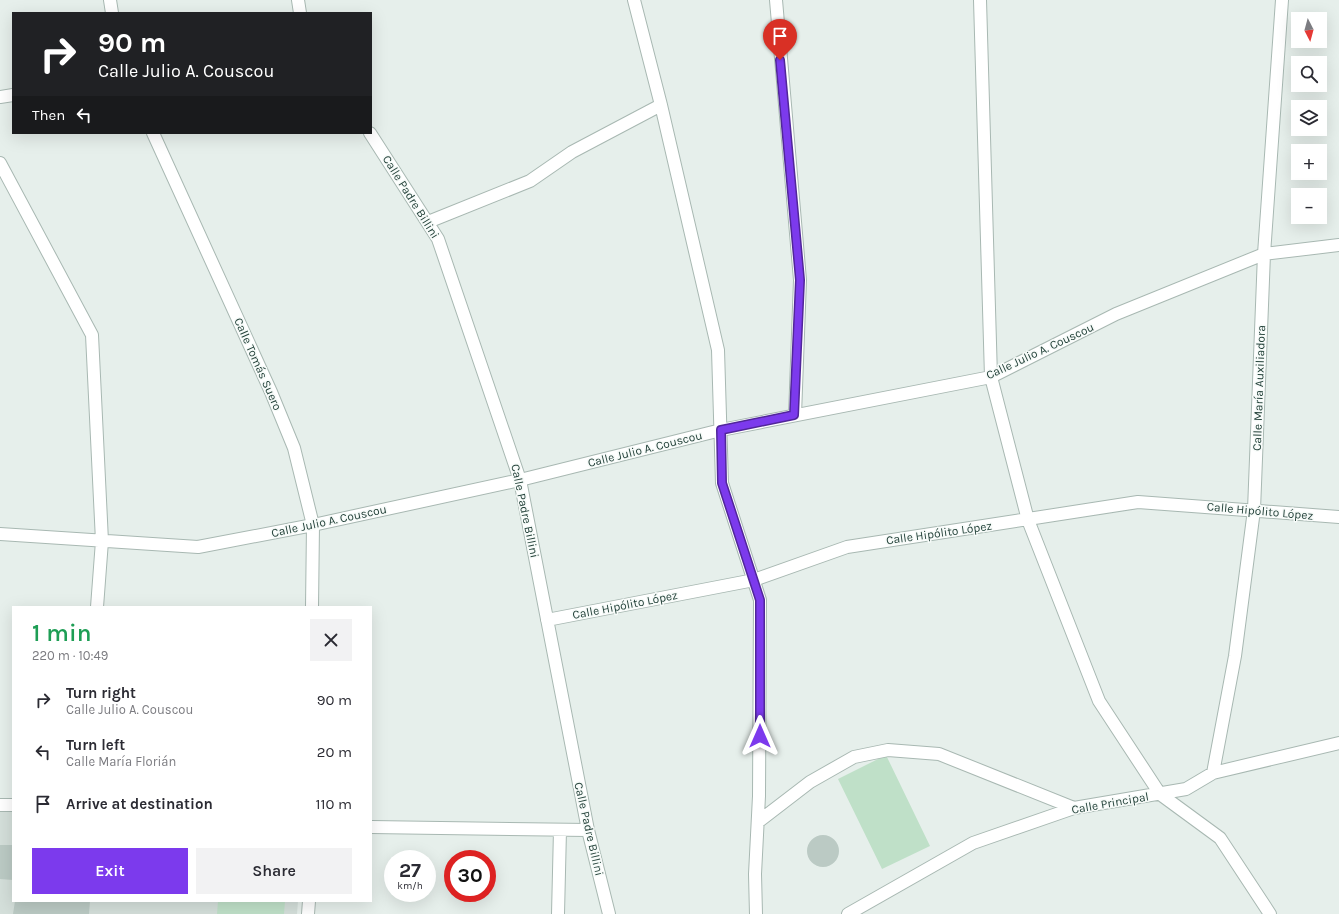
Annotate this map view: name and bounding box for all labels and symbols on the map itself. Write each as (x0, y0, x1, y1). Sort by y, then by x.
north arrow (1291, 12, 1327, 48)
pin (763, 19, 797, 60)
street label: Calle Padre Billini (380, 153, 442, 241)
street label: Calle Tomás Suero (231, 316, 285, 412)
street label: Calle Julio A. Couscou (984, 320, 1096, 382)
street label: Calle María Auxiliadora (1250, 325, 1268, 451)
street label: Calle Julio A. Couscou (586, 428, 704, 470)
street label: Calle Padre Billini (508, 463, 542, 559)
street label: Calle Hipólito López (1206, 499, 1314, 523)
street label: Calle Julio A. Couscou (270, 502, 388, 540)
street label: Calle Hipólito López (885, 519, 993, 547)
street label: Calle Hipólito López (571, 588, 679, 622)
position arrow (739, 715, 781, 757)
street label: Calle Padre Billini (571, 781, 607, 877)
street label: Calle Principal (1070, 789, 1150, 817)
speed limit sign: 30 (444, 850, 496, 902)

